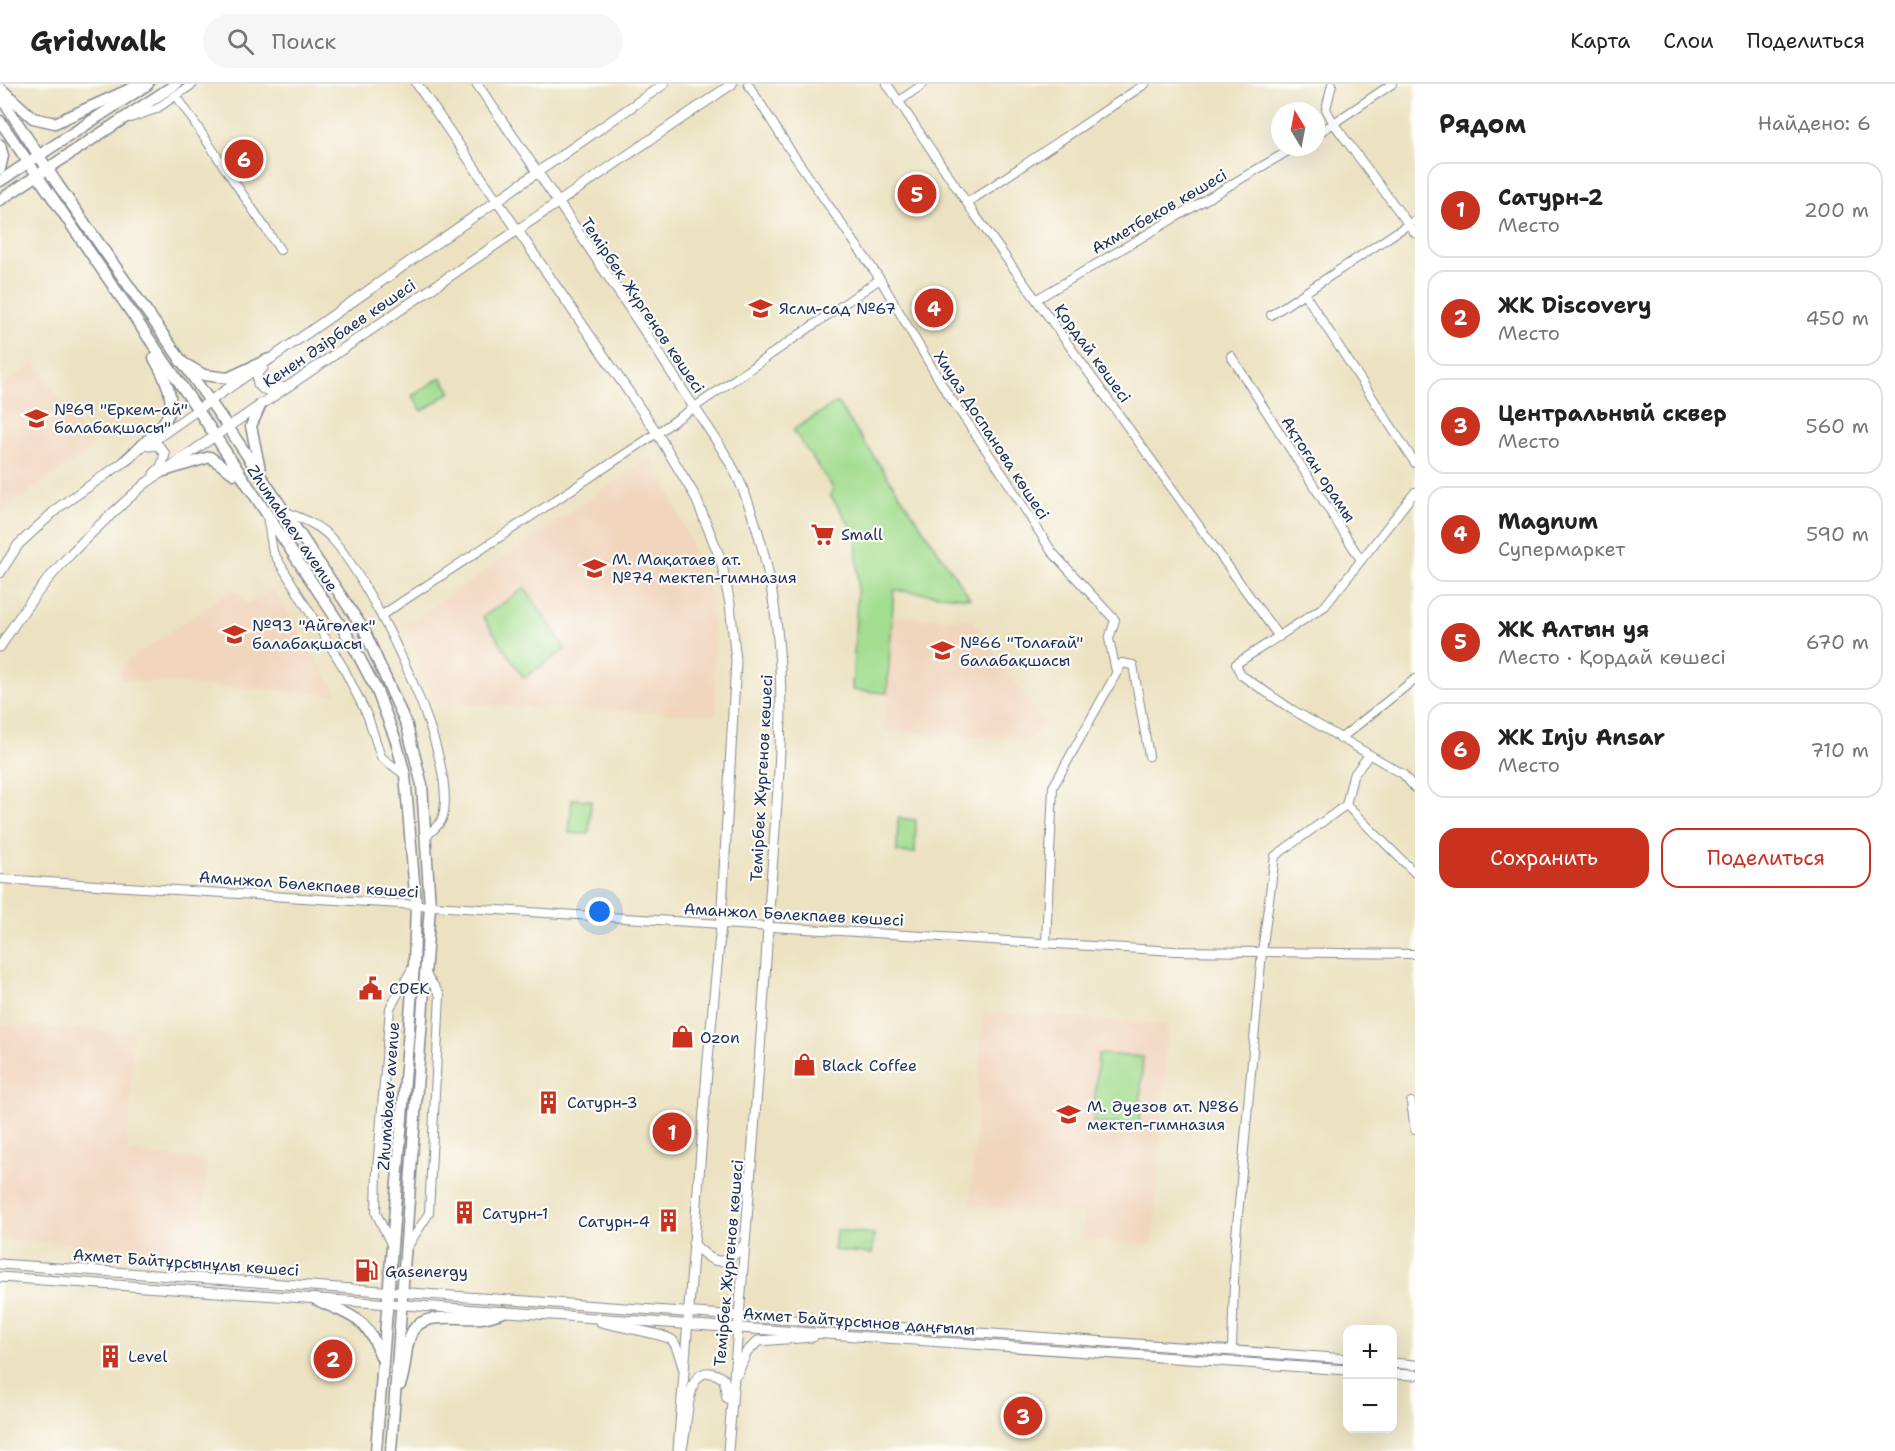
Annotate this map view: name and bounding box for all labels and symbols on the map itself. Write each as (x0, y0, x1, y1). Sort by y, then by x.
north arrow (1271, 102, 1325, 156)
pin: 6 (224, 136, 264, 182)
street label: Ахметбеков көшесі (1088, 164, 1231, 259)
pin: 5 (898, 172, 936, 216)
street label: Темірбек Жүргенов көшесі (576, 213, 709, 397)
street label: Кенен Әзірбаев көшесі (259, 274, 420, 392)
pin: 4 (914, 286, 954, 330)
school or university icon: Ясли-сад №67 (748, 295, 774, 321)
place label: Ясли-сад №67 (779, 298, 896, 319)
street label: Қордай көшесі (1050, 300, 1136, 407)
street label: Хиуаз Доспанова көшесі (929, 347, 1054, 524)
place label: №69 "Еркем-ай" балабақшасы" (54, 399, 188, 438)
school or university icon: №69 "Еркем-ай" балабақшасы" (23, 405, 49, 431)
street label: Ақтоған орамы (1277, 412, 1361, 526)
street label: Zhumabaev avenue (242, 461, 343, 596)
supermarket icon: Small (810, 521, 836, 547)
place label: Small (841, 524, 883, 545)
place label: М. Мақатаев ат. №74 мектеп-гимназия (612, 549, 797, 588)
school or university icon: М. Мақатаев ат. №74 мектеп-гимназия (581, 555, 607, 581)
place label: №93 "Айгөлек" балабақшасы (252, 615, 376, 654)
school or university icon: №93 "Айгөлек" балабақшасы (221, 621, 247, 647)
place label: №66 "Толағай" балабақшасы (960, 632, 1083, 671)
school or university icon: №66 "Толағай" балабақшасы (929, 638, 955, 664)
street label: Темірбек Жүргенов көшесі (746, 674, 777, 882)
street label: Аманжол Бөлекпаев көшесі (198, 866, 420, 903)
your location (585, 897, 614, 926)
street label: Аманжол Бөлекпаев көшесі (683, 898, 905, 931)
public building icon: CDEK (358, 975, 384, 1001)
place label: CDEK (389, 978, 430, 999)
street label: Zhumabaev avenue (373, 1021, 404, 1171)
shop icon: Ozon (669, 1024, 695, 1050)
place label: Ozon (700, 1027, 740, 1048)
shop icon: Black Coffee (791, 1052, 817, 1078)
place label: Black Coffee (822, 1055, 917, 1076)
building icon: Сатурн-3 (536, 1089, 562, 1115)
place label: Сатурн-3 (567, 1092, 638, 1113)
place label: М. Әуезов ат. №86 мектеп-гимназия (1087, 1096, 1239, 1135)
school or university icon: М. Әуезов ат. №86 мектеп-гимназия (1056, 1102, 1082, 1128)
pin: 1 (652, 1110, 692, 1154)
street label: Темірбек Жүргенов көшесі (709, 1159, 748, 1367)
building icon: Сатурн-1 (451, 1200, 477, 1226)
place label: Сатурн-1 (482, 1203, 549, 1224)
building icon: Сатурн-4 (655, 1208, 681, 1234)
place label: Сатурн-4 (578, 1211, 650, 1232)
street label: Ахмет Байтұрсынұлы көшесі (72, 1244, 300, 1281)
fuel station icon: Gasenergy (354, 1258, 380, 1284)
place label: Gasenergy (385, 1261, 468, 1282)
street label: Ахмет Байтұрсынов даңғылы (742, 1303, 976, 1340)
pin: 2 (314, 1336, 352, 1382)
building icon: Level (97, 1343, 123, 1369)
place label: Level (128, 1346, 167, 1367)
pin: 3 (1004, 1394, 1042, 1438)

